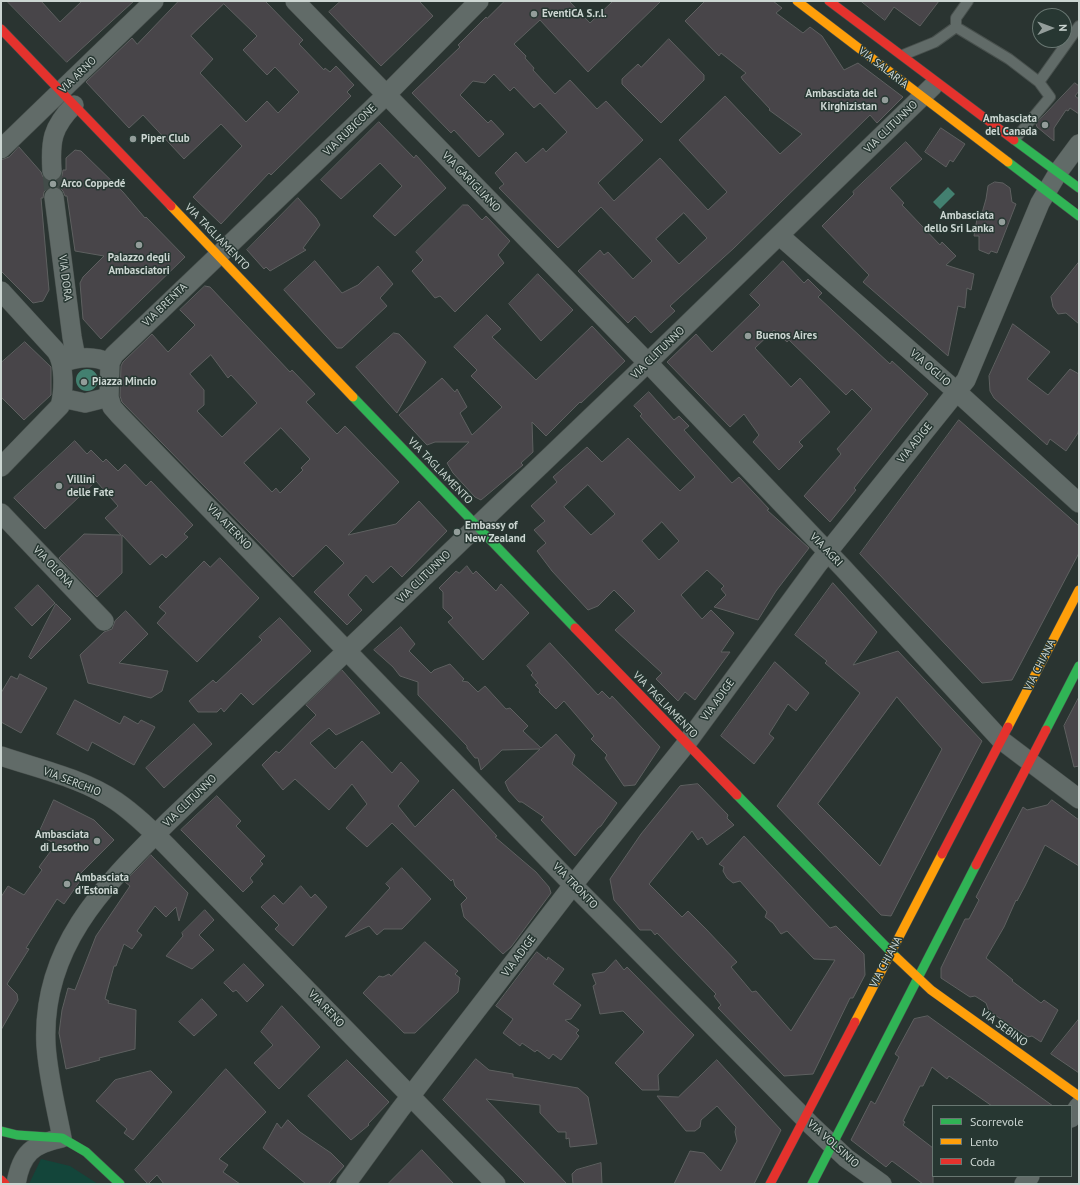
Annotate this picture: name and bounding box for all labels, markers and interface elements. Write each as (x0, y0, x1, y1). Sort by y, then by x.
place label: EventiCA S.r.l. (542, 7, 607, 21)
north arrow (1032, 8, 1072, 48)
marker: EventiCA S.r.l. (529, 9, 539, 19)
text: N (1056, 24, 1070, 32)
street label: VIA SALARIA (856, 44, 910, 92)
street label: VIA ARNO (57, 54, 99, 96)
place label: Ambasciata del Kirghizistan (805, 87, 877, 113)
marker: Ambasciata del Kirghizistan (880, 95, 890, 105)
street label: VIA CLITUNNO (861, 98, 921, 156)
street label: VIA RUBICONE (321, 101, 379, 159)
place label: Ambasciata del Canada (983, 112, 1037, 138)
marker: Ambasciata del Canada (1040, 120, 1050, 130)
place label: Piper Club (141, 132, 190, 146)
marker: Piper Club (128, 134, 138, 144)
street label: VIA GARIGLIANO (439, 149, 503, 215)
place label: Arco Coppedé (61, 177, 125, 191)
marker: Arco Coppedé (48, 179, 58, 189)
street label: VIA TAGLIAMENTO (182, 201, 252, 273)
place label: Ambasciata dello Sri Lanka (924, 209, 994, 235)
marker: Ambasciata dello Sri Lanka (997, 217, 1007, 227)
marker: Palazzo degli Ambasciatori (134, 240, 144, 250)
place label: Palazzo degli Ambasciatori (108, 251, 170, 277)
street label: VIA DORA (56, 254, 74, 302)
street label: VIA BRENTA (140, 280, 190, 330)
street label: VIA CLITUNNO (628, 324, 688, 382)
place label: Buenos Aires (756, 329, 817, 343)
marker: Buenos Aires (743, 331, 753, 341)
street label: VIA OGLIO (907, 347, 953, 389)
place label: Piazza Mincio (92, 375, 156, 389)
marker: Piazza Mincio (79, 377, 89, 387)
street label: VIA ADIGE (895, 420, 935, 466)
street label: VIA TAGLIAMENTO (405, 435, 475, 507)
place label: Villini delle Fate (67, 473, 114, 499)
marker: Villini delle Fate (54, 481, 64, 491)
street label: VIA ATERNO (204, 502, 254, 552)
place label: Embassy of New Zealand (465, 519, 526, 545)
marker: Embassy of New Zealand (452, 527, 462, 537)
street label: VIA AGRI (807, 531, 845, 569)
street label: VIA OLONA (30, 543, 76, 591)
street label: VIA CLITUNNO (394, 548, 454, 606)
street label: VIA CHIANA (1021, 637, 1059, 693)
street label: VIA TAGLIAMENTO (630, 669, 700, 741)
street label: VIA ADIGE (698, 677, 738, 723)
street label: VIA SERCHIO (41, 765, 103, 799)
street label: VIA CLITUNNO (160, 772, 220, 830)
place label: Ambasciata di Lesotho (35, 828, 89, 854)
marker: Ambasciata di Lesotho (92, 836, 102, 846)
street label: VIA TRONTO (550, 860, 600, 912)
place label: Ambasciata d'Estonia (75, 871, 129, 897)
marker: Ambasciata d'Estonia (62, 879, 72, 889)
street label: VIA ADIGE (499, 933, 539, 979)
street label: VIA CHIANA (867, 934, 905, 990)
street label: VIA RENO (305, 988, 347, 1030)
street label: VIA SEBINO (978, 1006, 1030, 1050)
legend (932, 1105, 1072, 1177)
text: Scorrevole (970, 1114, 1024, 1129)
street label: VIA VOLSINIO (804, 1117, 862, 1171)
text: Lento (970, 1134, 999, 1149)
text: Coda (970, 1154, 995, 1169)

